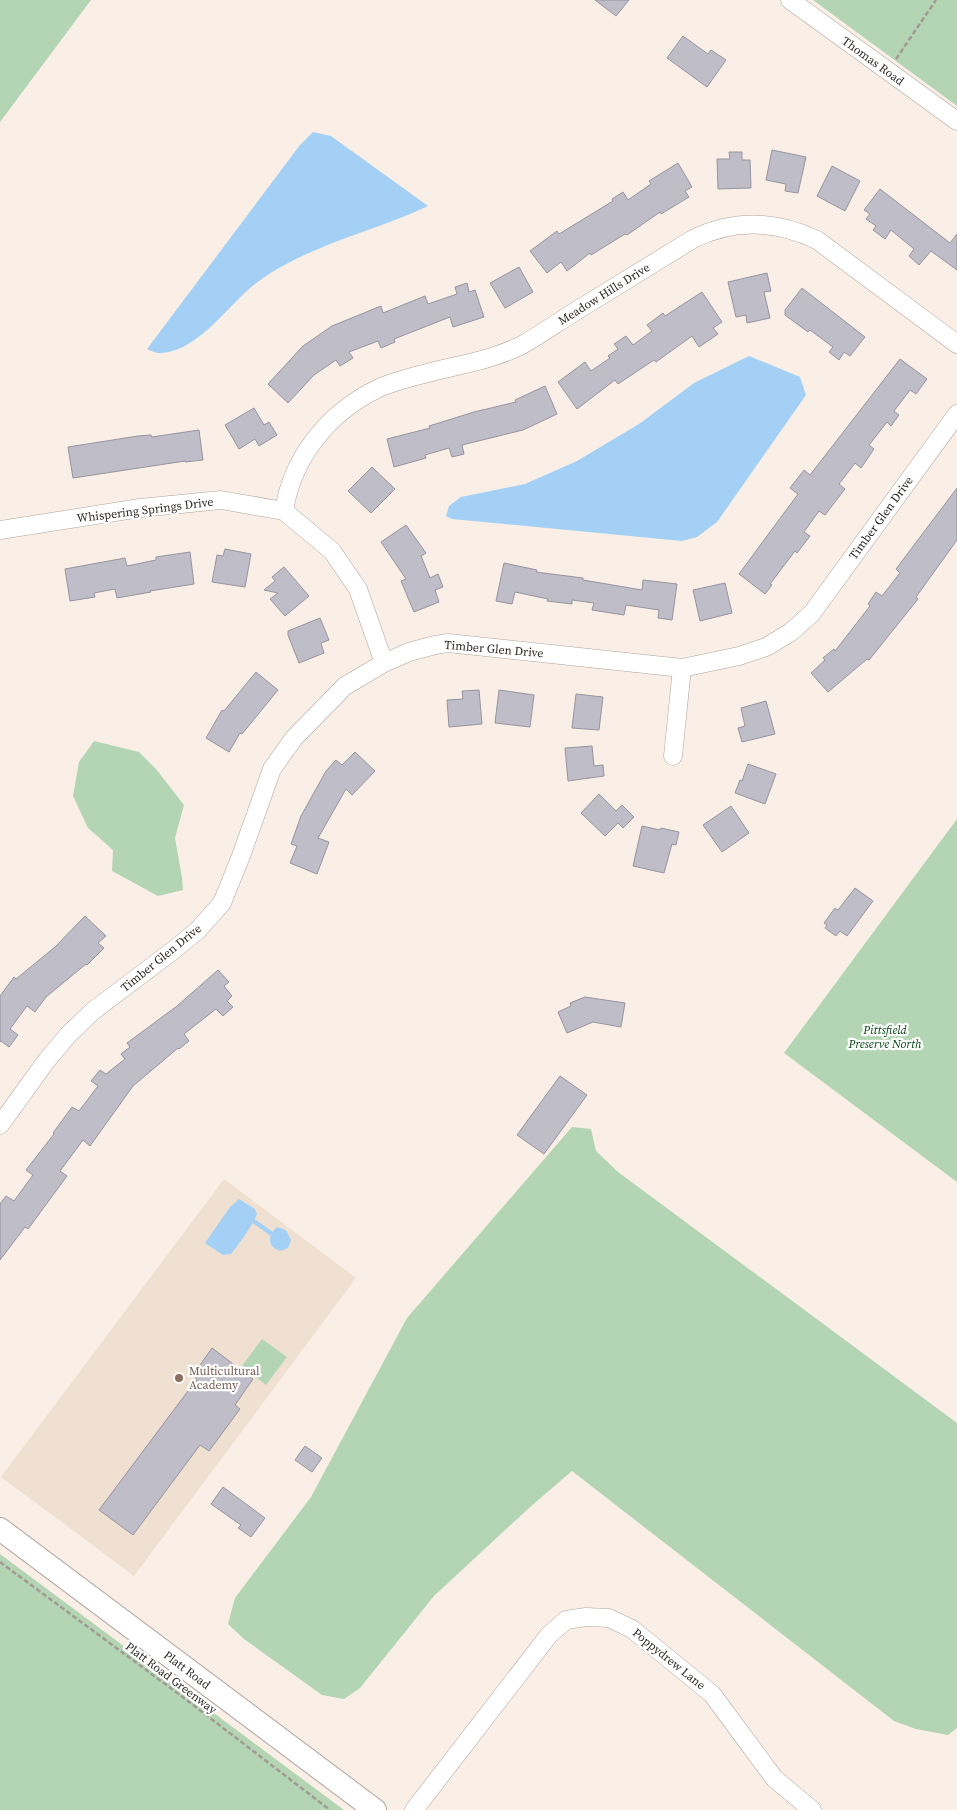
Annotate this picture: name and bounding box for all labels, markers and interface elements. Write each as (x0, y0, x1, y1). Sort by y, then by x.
street label: Thomas Road (839, 33, 907, 89)
street label: Meadow Hills Drive (555, 259, 653, 329)
street label: Timber Glen Drive (845, 473, 917, 563)
street label: Whispering Springs Drive (76, 494, 214, 526)
street label: Timber Glen Drive (444, 637, 544, 661)
street label: Timber Glen Drive (117, 920, 205, 996)
park label: Pittsfield Preserve North (847, 1022, 922, 1052)
place label: Multicultural Academy (189, 1363, 260, 1393)
marker: Multicultural Academy (173, 1372, 185, 1384)
street label: Poppydrew Lane (629, 1625, 709, 1693)
street label: Platt Road Greenway (122, 1638, 221, 1718)
street label: Platt Road (160, 1647, 214, 1693)

